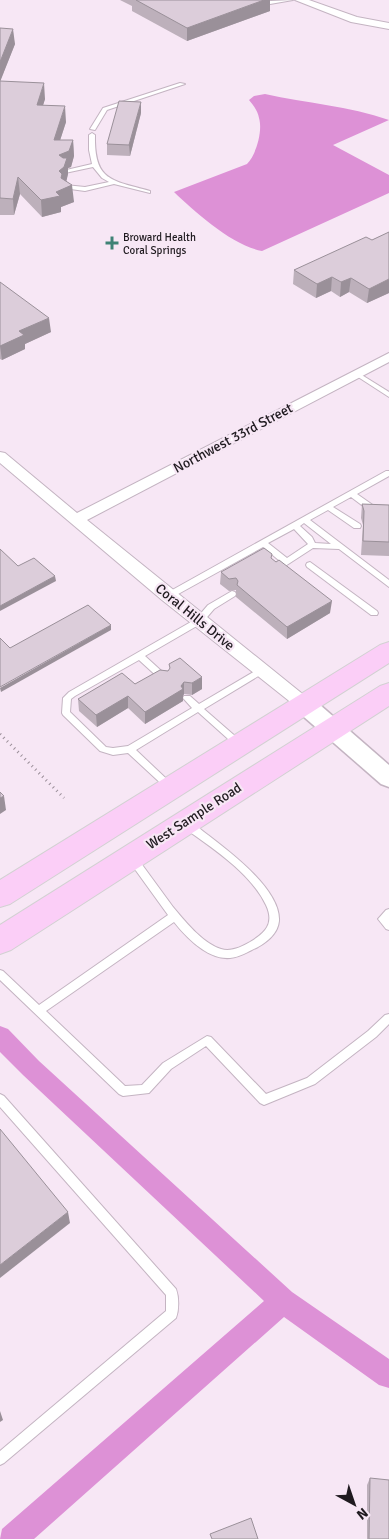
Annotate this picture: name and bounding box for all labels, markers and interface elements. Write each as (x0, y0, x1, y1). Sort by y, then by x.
place label: Broward Health Coral Springs (123, 231, 196, 257)
marker: Broward Health Coral Springs (105, 236, 119, 250)
street label: Northwest 33rd Street (170, 399, 296, 477)
street label: Coral Hills Drive (152, 580, 238, 654)
street label: West Sample Road (143, 779, 245, 853)
north arrow (329, 1479, 379, 1529)
text: N (353, 1504, 371, 1523)

